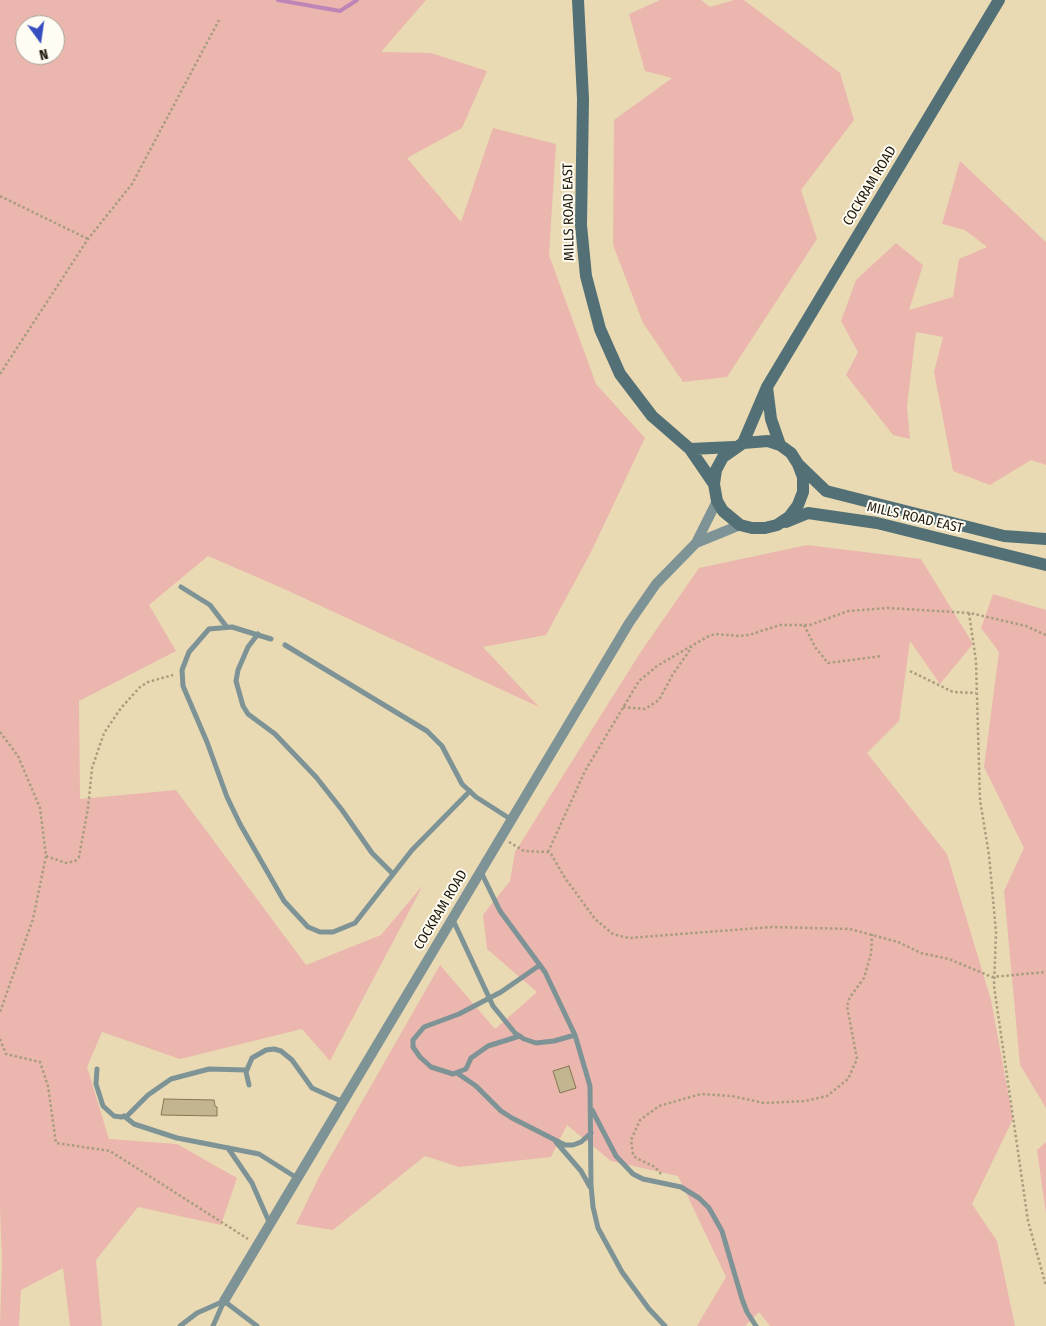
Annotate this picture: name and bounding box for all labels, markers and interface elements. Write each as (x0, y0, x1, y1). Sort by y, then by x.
north arrow (15, 15, 65, 65)
text: N (37, 45, 50, 63)
street label: COCKRAM ROAD (840, 143, 900, 229)
street label: MILLS ROAD EAST (560, 163, 578, 261)
street label: MILLS ROAD EAST (865, 499, 965, 537)
street label: COCKRAM ROAD (411, 867, 471, 953)

